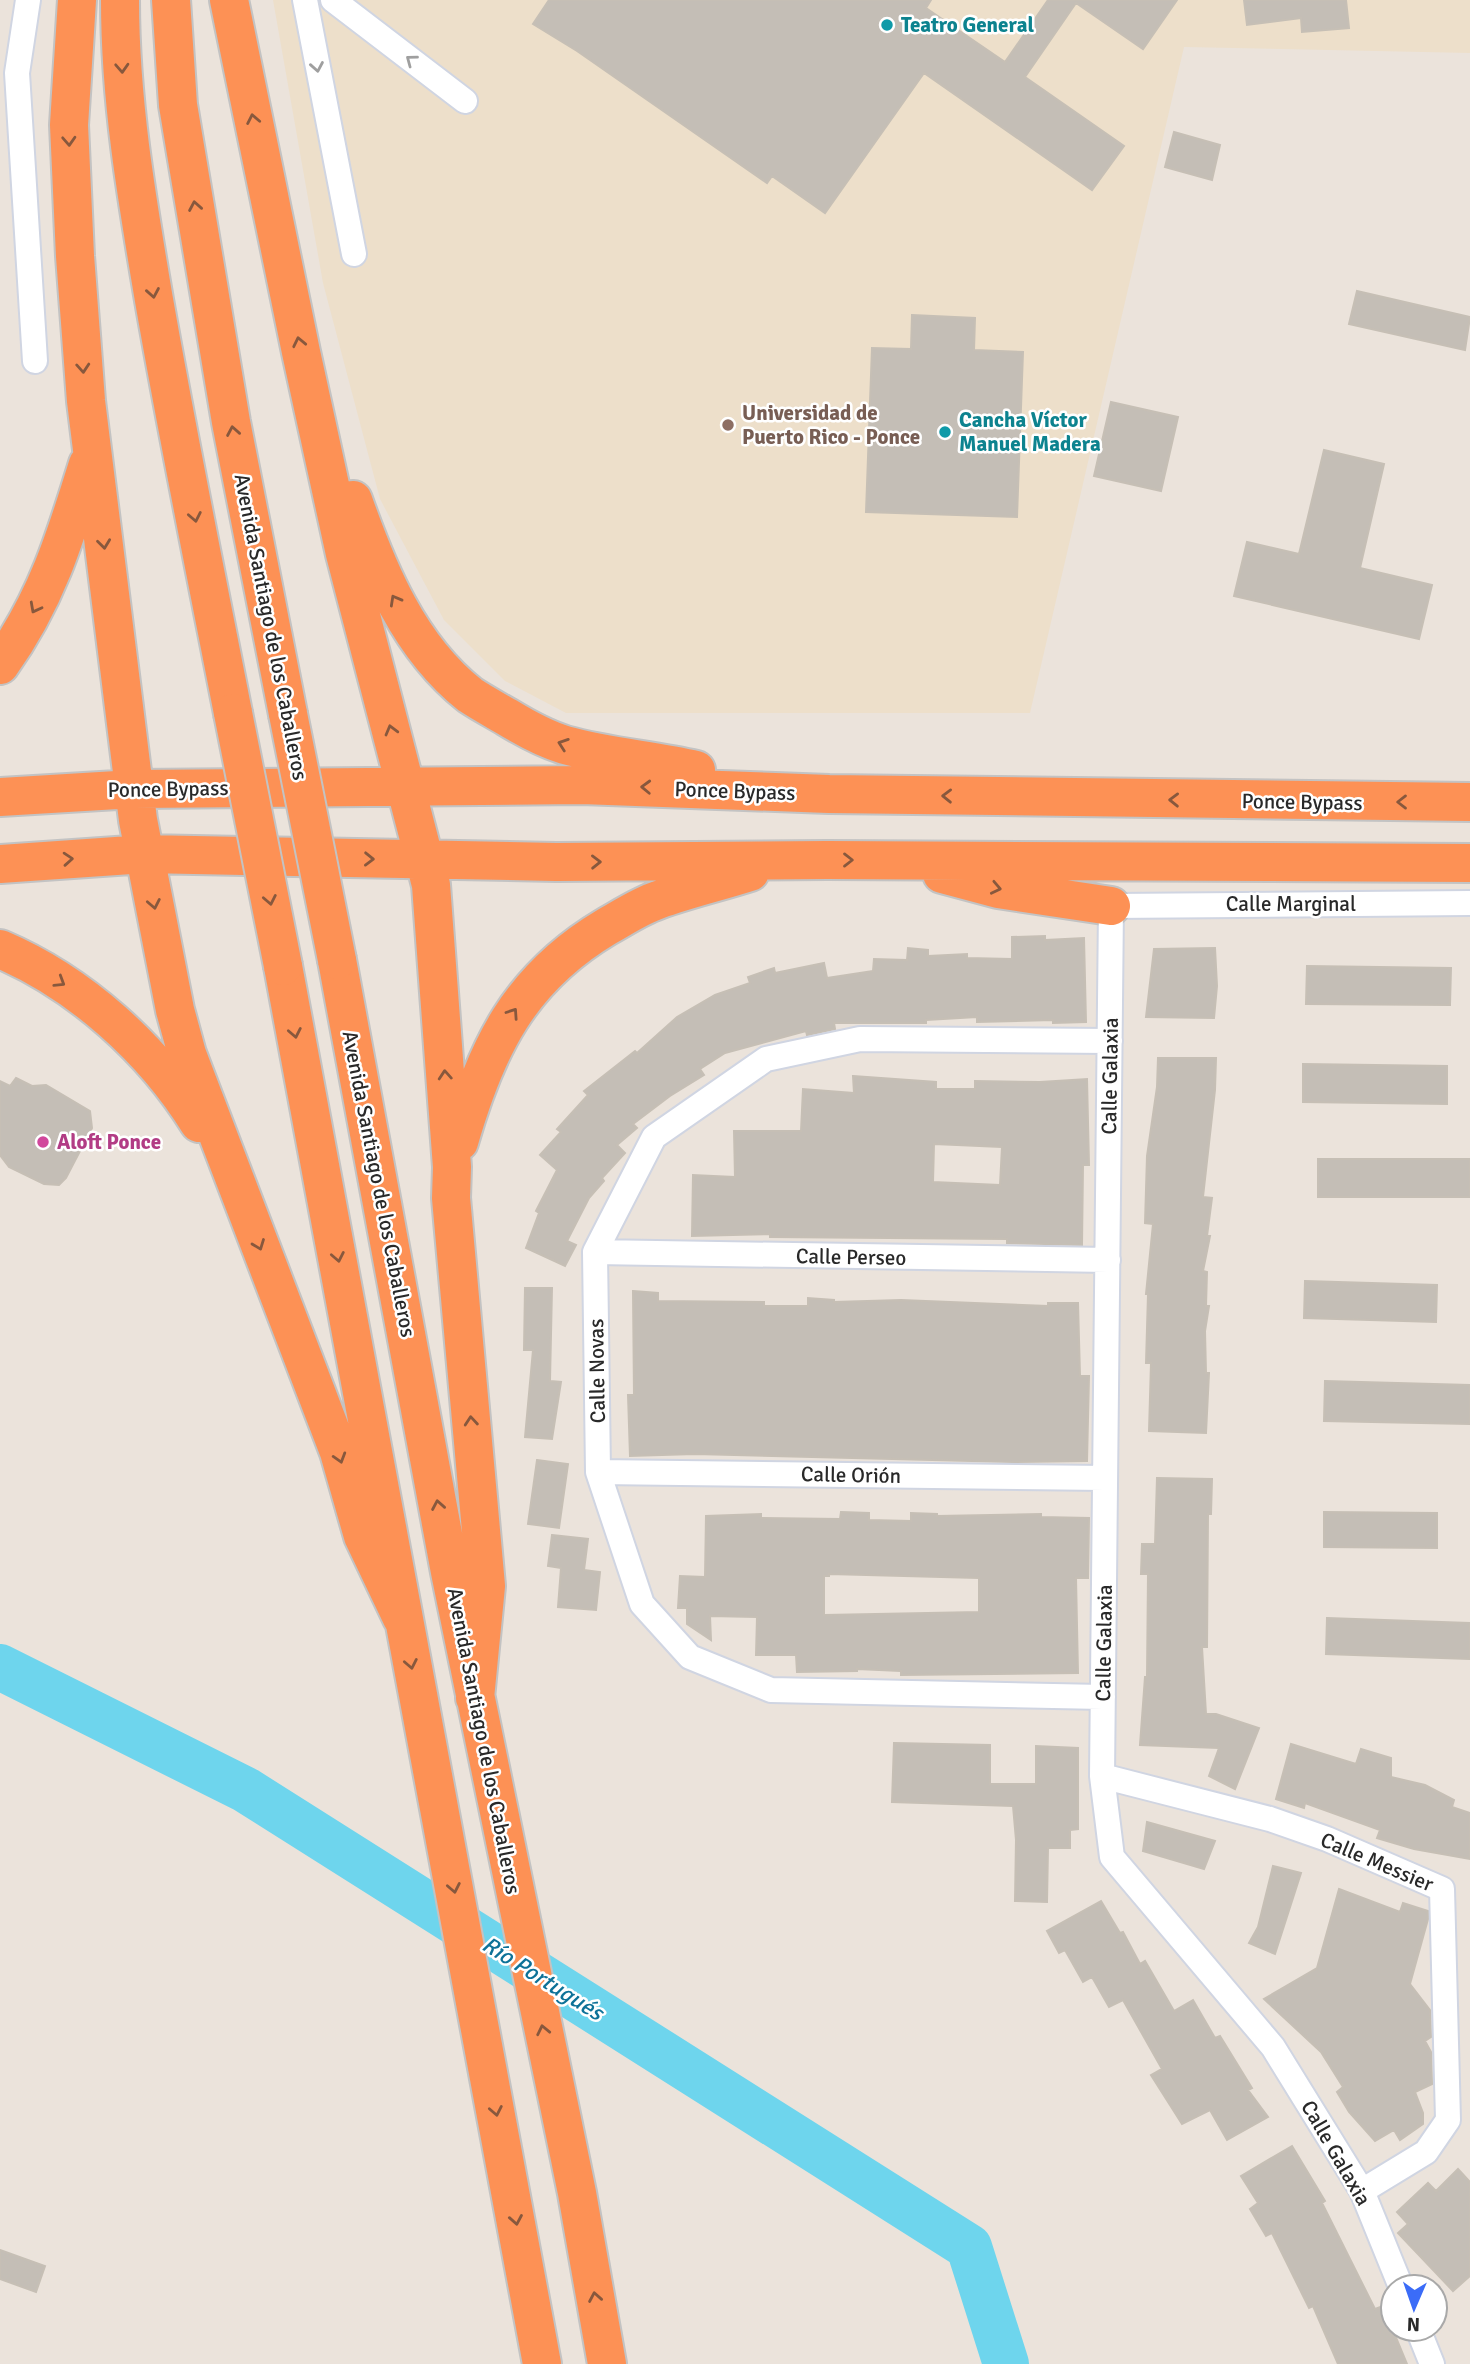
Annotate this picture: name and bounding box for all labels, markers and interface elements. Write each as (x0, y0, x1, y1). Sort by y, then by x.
place label: Teatro General (901, 12, 1034, 38)
marker: Teatro General (879, 17, 895, 33)
one-way arrow (407, 55, 419, 68)
one-way arrow (309, 61, 324, 73)
one-way arrow (114, 63, 129, 74)
one-way arrow (247, 113, 262, 125)
one-way arrow (62, 136, 77, 147)
one-way arrow (188, 200, 203, 212)
one-way arrow (145, 287, 160, 299)
one-way arrow (292, 336, 307, 348)
one-way arrow (75, 363, 90, 374)
place label: Universidad de Puerto Rico - Ponce (742, 400, 920, 450)
place label: Cancha Víctor Manuel Madera (959, 407, 1101, 457)
marker: Universidad de Puerto Rico - Ponce (720, 417, 736, 433)
marker: Cancha Víctor Manuel Madera (937, 424, 953, 440)
one-way arrow (226, 425, 241, 437)
street label: Avenida Santiago de los Caballeros (229, 472, 313, 782)
one-way arrow (186, 511, 201, 523)
one-way arrow (96, 538, 111, 550)
one-way arrow (389, 594, 403, 607)
one-way arrow (30, 601, 43, 613)
one-way arrow (385, 724, 399, 736)
one-way arrow (558, 737, 570, 752)
street label: Ponce Bypass (107, 775, 229, 803)
street label: Ponce Bypass (674, 776, 796, 806)
one-way arrow (640, 780, 651, 795)
street label: Ponce Bypass (1241, 788, 1363, 816)
one-way arrow (941, 789, 952, 804)
one-way arrow (1169, 792, 1179, 808)
one-way arrow (1396, 794, 1407, 810)
one-way arrow (364, 851, 375, 867)
one-way arrow (63, 852, 74, 867)
one-way arrow (844, 852, 854, 868)
one-way arrow (592, 854, 602, 870)
one-way arrow (990, 879, 1002, 894)
street label: Calle Marginal (1226, 891, 1356, 917)
one-way arrow (261, 894, 276, 906)
one-way arrow (146, 898, 161, 910)
one-way arrow (52, 973, 65, 986)
one-way arrow (505, 1008, 518, 1021)
street label: Calle Galaxia (1096, 1017, 1124, 1135)
one-way arrow (287, 1027, 302, 1039)
street label: Avenida Santiago de los Caballeros (337, 1029, 421, 1339)
one-way arrow (438, 1069, 453, 1080)
place label: Aloft Ponce (57, 1129, 161, 1155)
marker: Aloft Ponce (35, 1134, 51, 1150)
one-way arrow (251, 1239, 265, 1251)
street label: Calle Perseo (796, 1243, 906, 1271)
one-way arrow (329, 1251, 344, 1263)
street label: Calle Novas (583, 1318, 611, 1424)
one-way arrow (464, 1415, 479, 1426)
one-way arrow (332, 1452, 347, 1464)
street label: Calle Orión (801, 1461, 901, 1489)
one-way arrow (431, 1499, 446, 1511)
street label: Calle Galaxia (1090, 1584, 1118, 1702)
street label: Avenida Santiago de los Caballeros (442, 1586, 526, 1896)
one-way arrow (403, 1658, 418, 1670)
street label: Calle Messier (1317, 1827, 1438, 1898)
one-way arrow (445, 1882, 460, 1894)
water label: Río Portugués (477, 1930, 610, 2028)
one-way arrow (537, 2024, 552, 2036)
street label: Calle Galaxia (1295, 2096, 1377, 2210)
one-way arrow (488, 2105, 503, 2117)
one-way arrow (508, 2214, 523, 2226)
north arrow (1379, 2273, 1449, 2343)
one-way arrow (589, 2291, 604, 2303)
text: N (1406, 2312, 1420, 2336)

